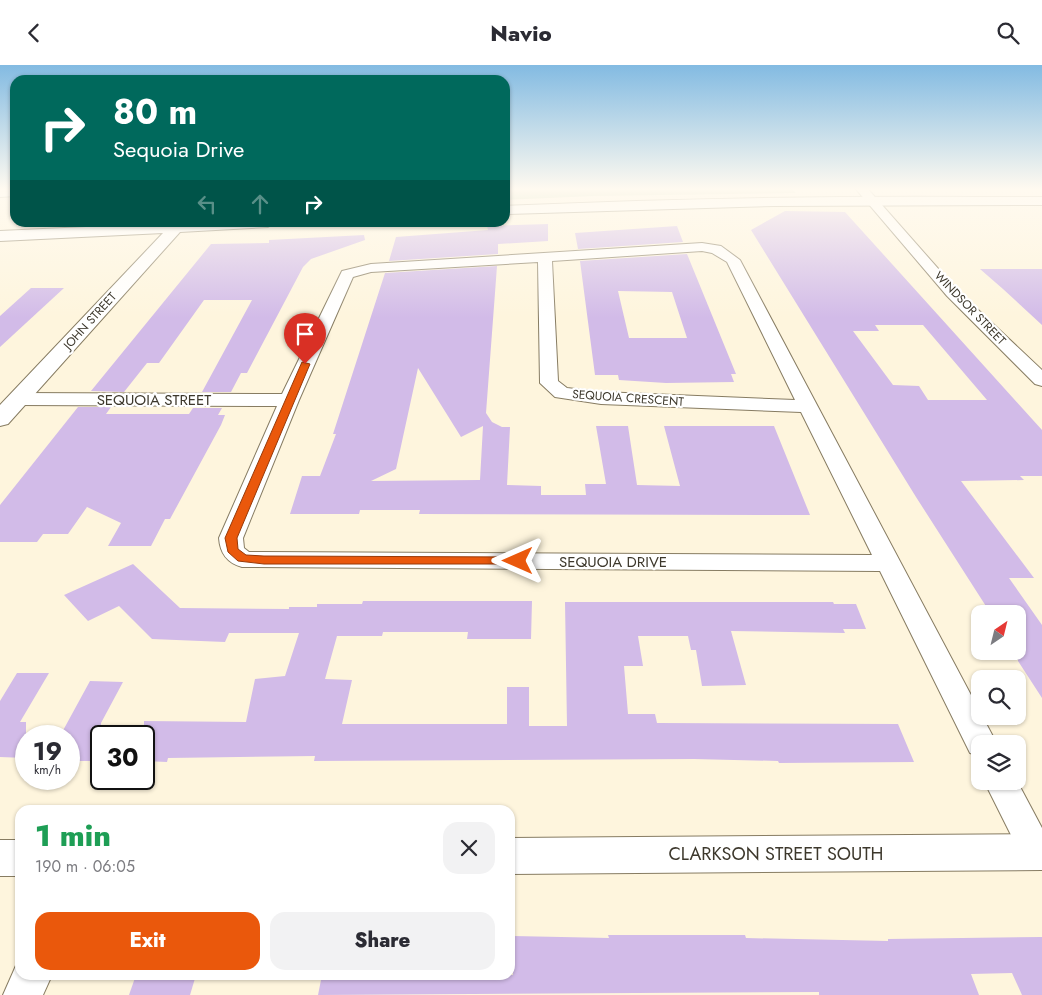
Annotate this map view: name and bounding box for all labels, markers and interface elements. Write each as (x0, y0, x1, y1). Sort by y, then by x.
text: Navio (490, 17, 552, 49)
icon: back (20, 19, 48, 47)
icon: search (994, 19, 1022, 47)
text: 80 m (113, 87, 197, 137)
icon: right (30, 95, 95, 160)
text: Sequoia Drive (113, 133, 244, 165)
icon: left (193, 190, 221, 218)
icon: ahead (246, 190, 274, 218)
icon: right (299, 190, 327, 218)
street label: WINDSOR STREET (930, 267, 1010, 349)
street label: JOHN STREET (58, 288, 121, 355)
pin (284, 313, 326, 364)
icon: arrive (291, 320, 319, 348)
street label: SEQUOIA CRESCENT (572, 385, 685, 411)
street label: SEQUOIA STREET (97, 389, 211, 411)
position arrow (491, 534, 543, 586)
street label: SEQUOIA DRIVE (559, 551, 667, 573)
north arrow (971, 605, 1026, 660)
map controls (971, 605, 1026, 790)
button: search (971, 670, 1026, 725)
speed limit sign: 30 (90, 725, 155, 790)
text: 19 (33, 733, 62, 769)
button: layers (971, 735, 1026, 790)
text: km/h (34, 761, 61, 779)
text: 1 min (35, 814, 111, 857)
button: close (443, 822, 495, 874)
street label: CLARKSON STREET SOUTH (668, 841, 884, 867)
text: 190 m · 06:05 (35, 855, 135, 878)
button: Exit (35, 912, 260, 970)
button: Share (270, 912, 495, 970)

